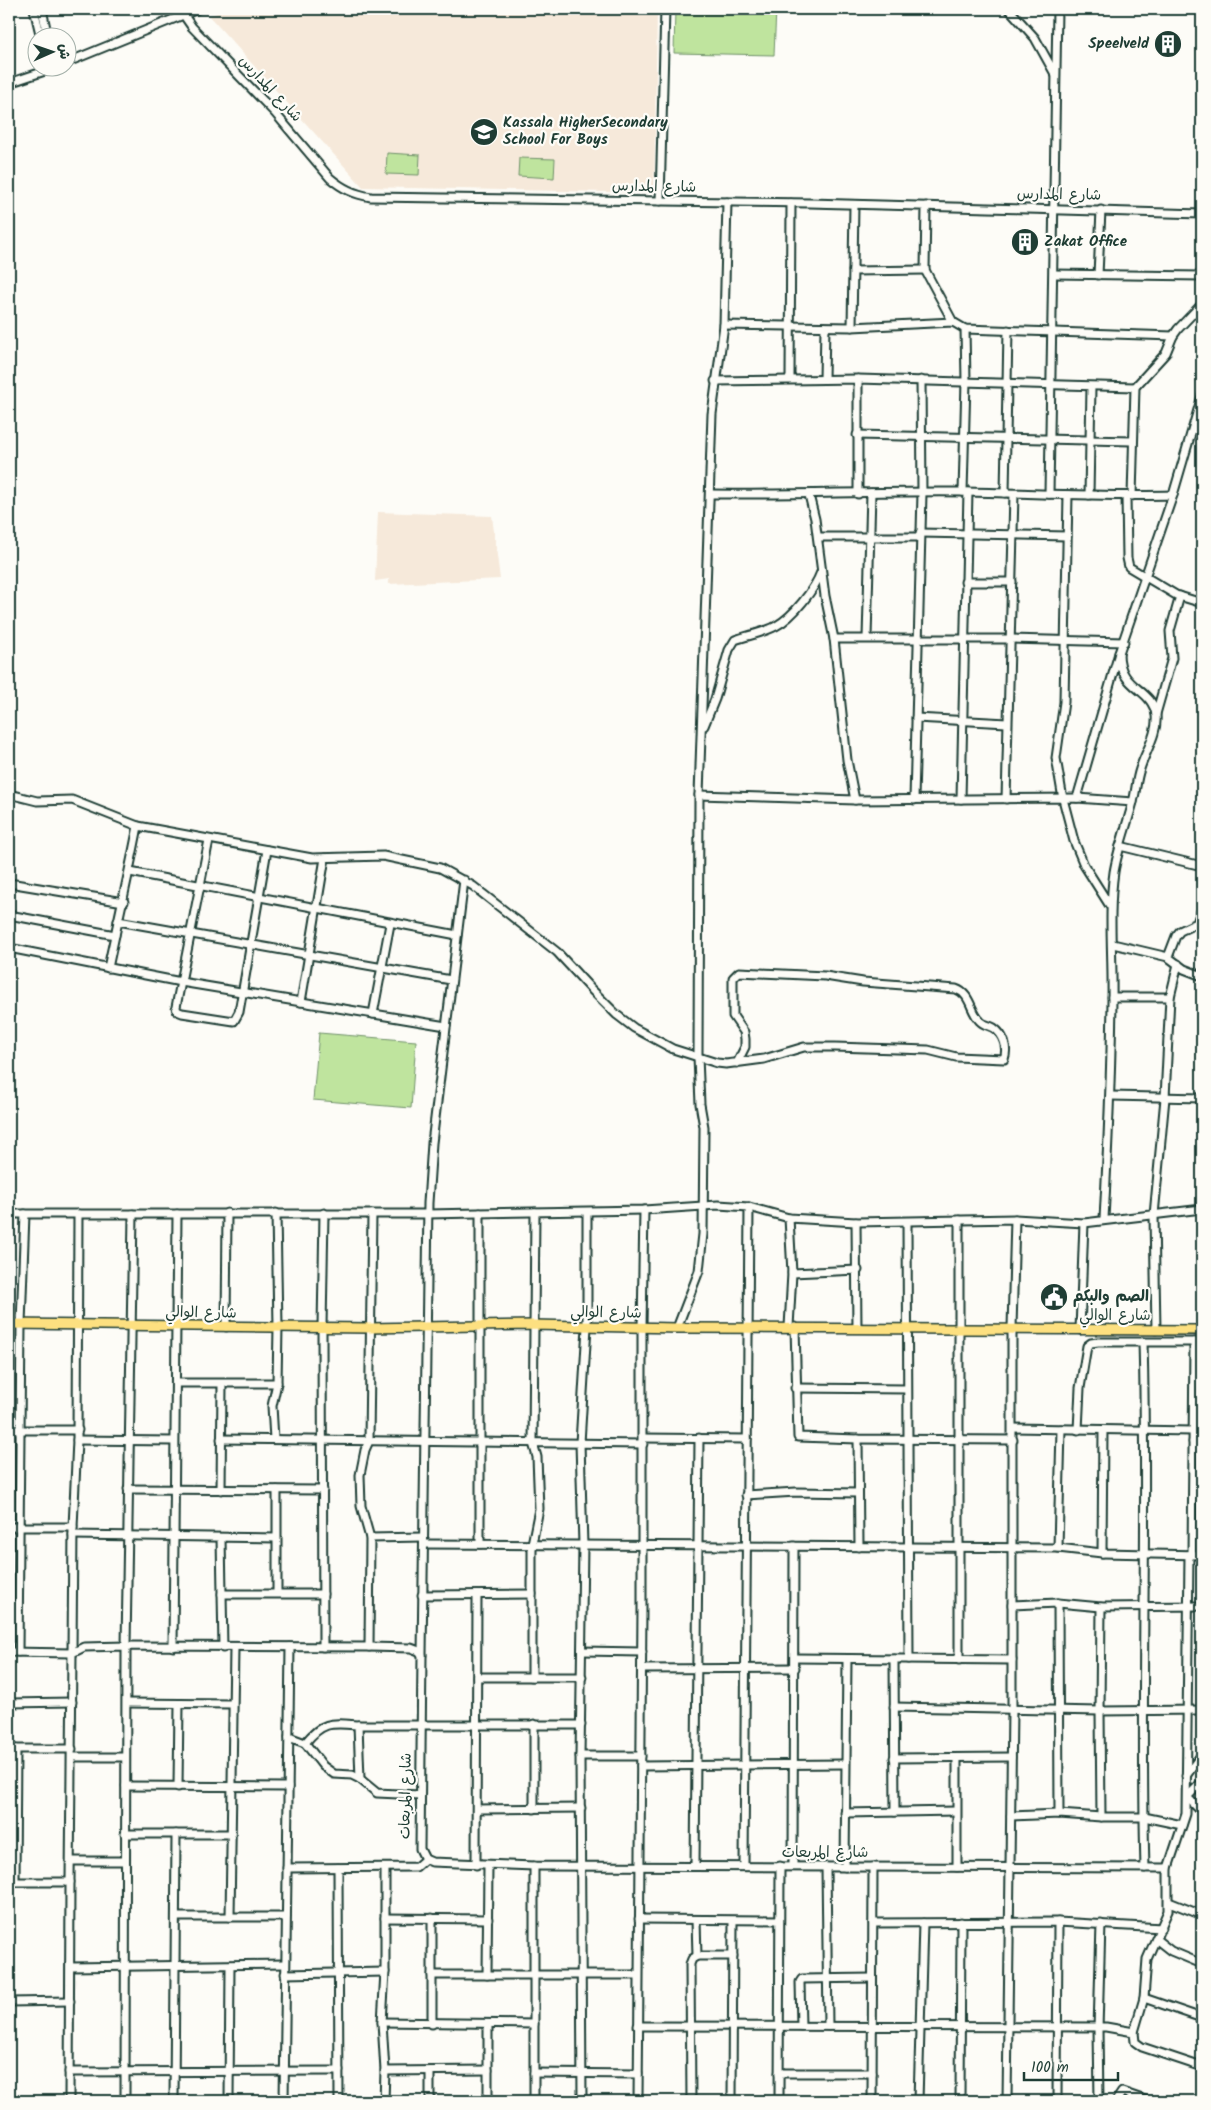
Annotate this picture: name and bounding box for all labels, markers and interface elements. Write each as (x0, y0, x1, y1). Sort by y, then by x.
north arrow (28, 28, 78, 78)
building icon: Speelveld (1153, 29, 1183, 59)
place label: Speelveld (1088, 32, 1150, 56)
text: ش (53, 43, 75, 60)
street label: شارع المدارس (232, 50, 308, 128)
place label: Kassala HigherSecondary School For Boys (503, 111, 668, 152)
school or university icon: Kassala HigherSecondary School For Boys (469, 117, 499, 147)
street label: شارع المدارس (612, 174, 696, 200)
street label: شارع المدارس (1017, 182, 1101, 208)
building icon: Zakat Office (1010, 227, 1040, 257)
place label: Zakat Office (1044, 230, 1128, 254)
public building icon: الصم والبكم (1039, 1282, 1069, 1312)
place label: الصم والبكم (1073, 1285, 1149, 1309)
street label: شارع الوالي (165, 1300, 237, 1326)
street label: شارع الوالي (570, 1300, 642, 1326)
street label: شارع الوالي (1079, 1304, 1151, 1328)
street label: شارع المربعات (393, 1753, 419, 1839)
street label: شارع المربعات (782, 1841, 868, 1865)
scale bar (1024, 2050, 1117, 2082)
text: 100 m (1031, 2056, 1069, 2080)

